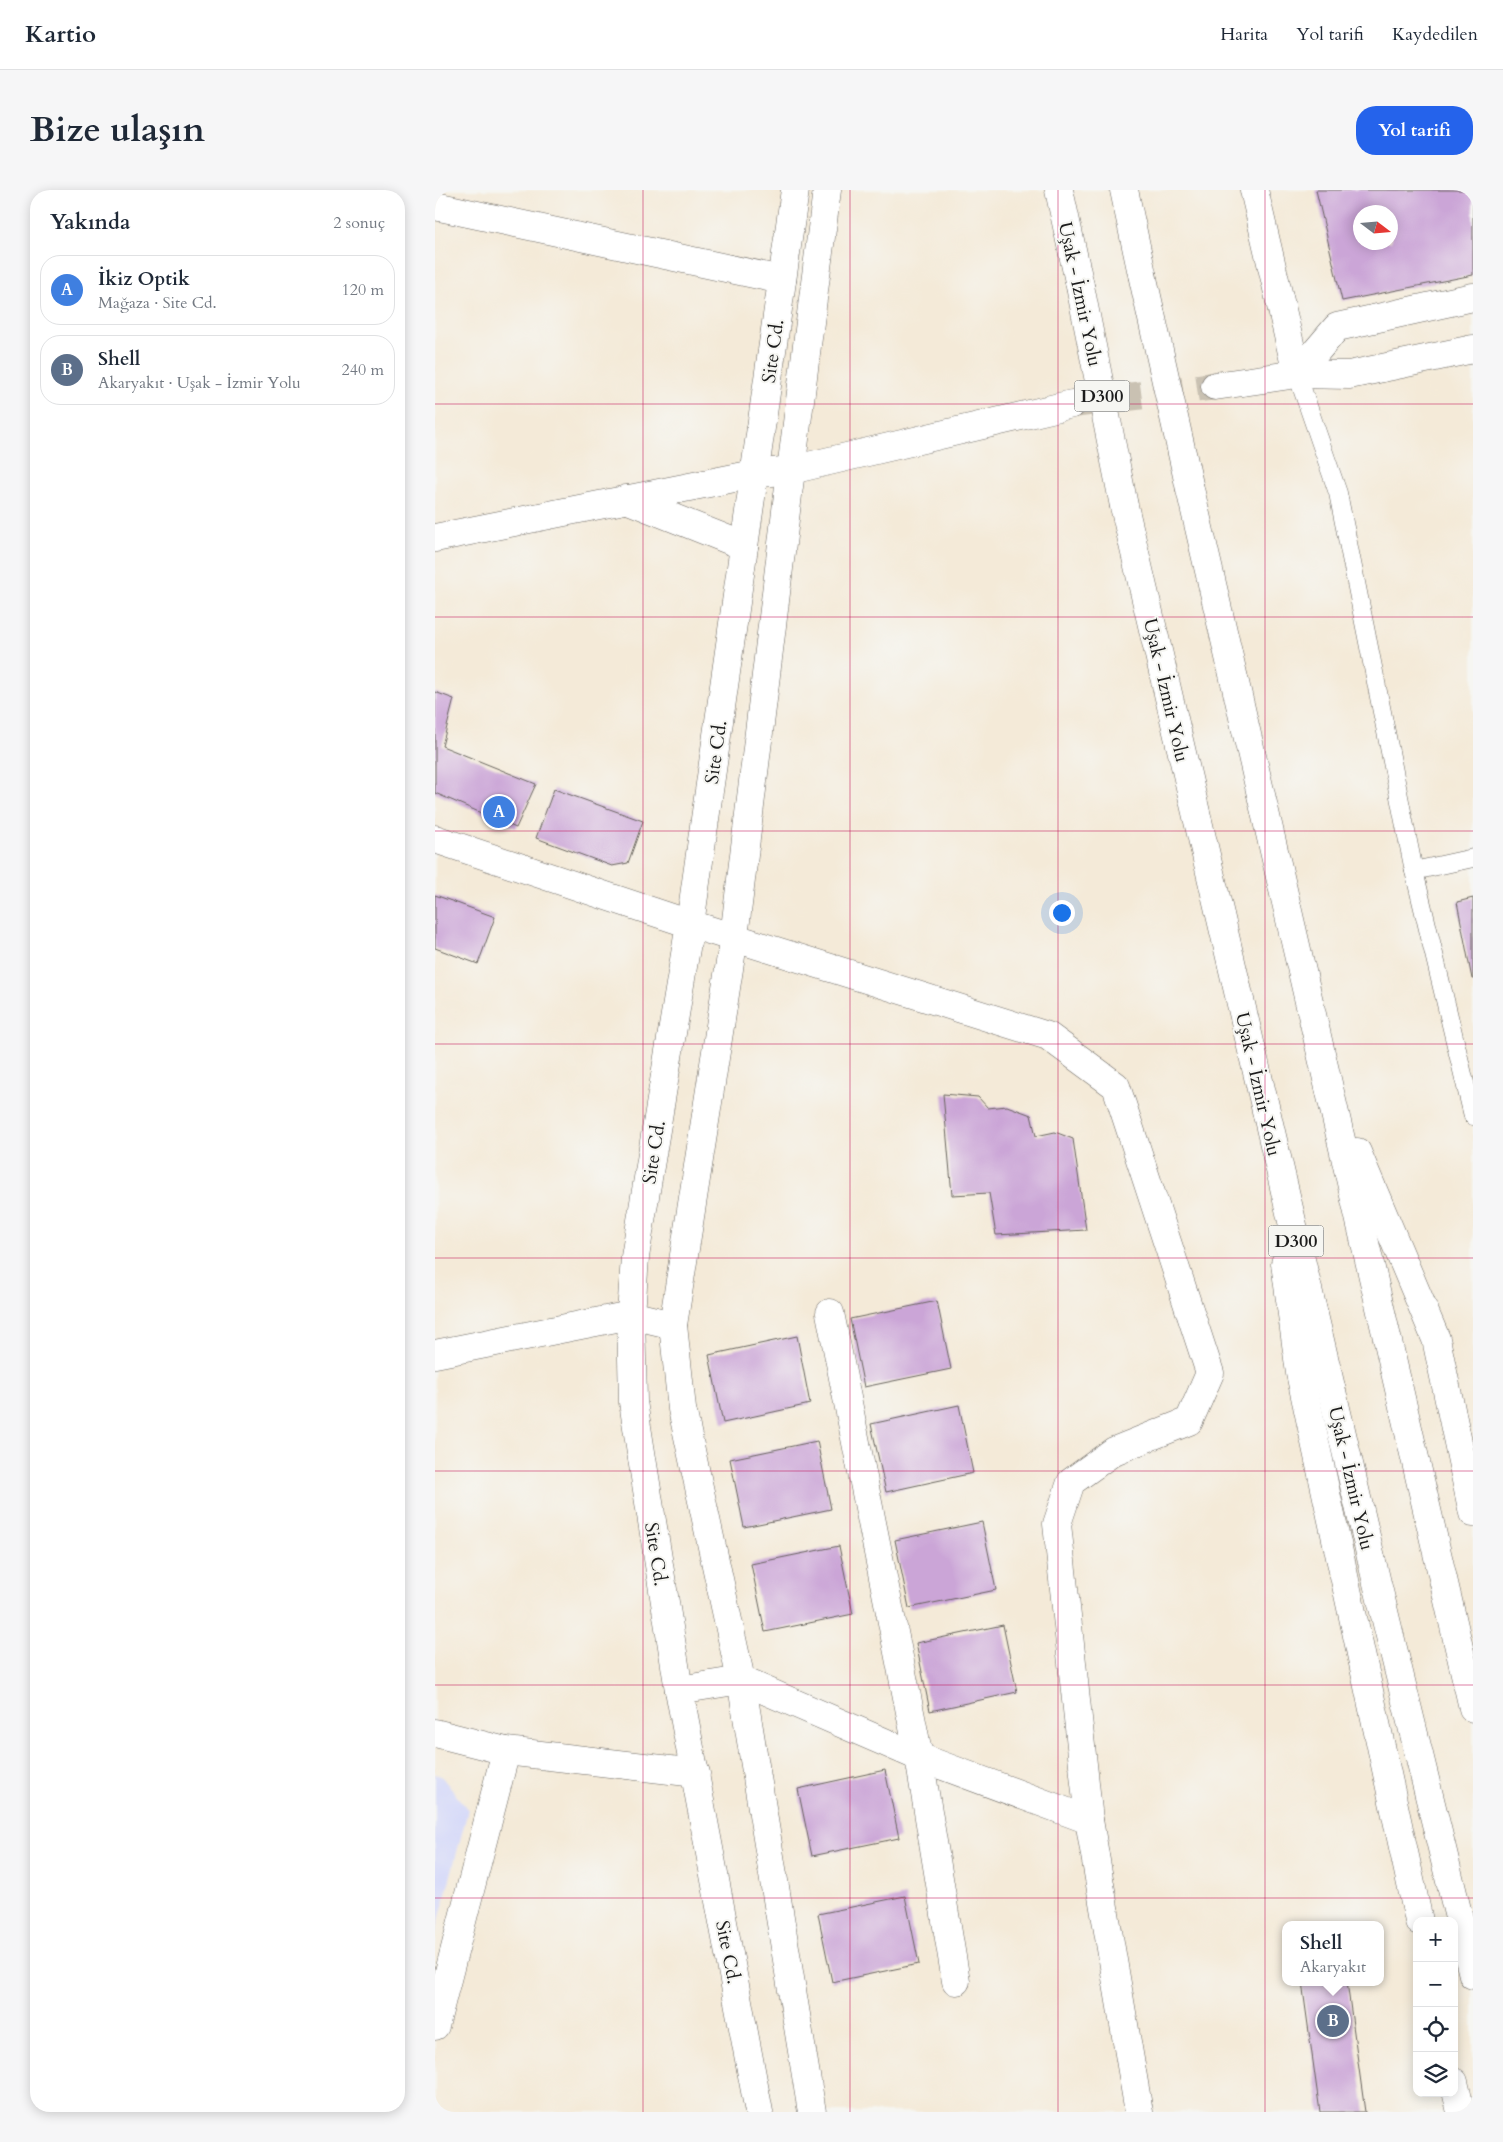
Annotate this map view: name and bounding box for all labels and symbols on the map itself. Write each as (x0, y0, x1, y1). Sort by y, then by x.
north arrow (1353, 205, 1398, 250)
street label: Uşak - İzmir Yolu (1052, 220, 1108, 369)
street label: Site Cd. (756, 318, 790, 385)
road number: D300 (1075, 380, 1129, 412)
street label: Uşak - İzmir Yolu (1137, 616, 1195, 765)
street label: Site Cd. (699, 719, 733, 786)
pin: A (483, 793, 515, 831)
your location (1049, 900, 1075, 926)
street label: Uşak - İzmir Yolu (1229, 1010, 1287, 1159)
street label: Site Cd. (636, 1118, 672, 1186)
road number: D300 (1269, 1226, 1323, 1256)
street label: Uşak - İzmir Yolu (1322, 1404, 1380, 1553)
street label: Site Cd. (638, 1520, 674, 1588)
street label: Site Cd. (709, 1918, 747, 1986)
pin: B (1317, 2002, 1349, 2040)

